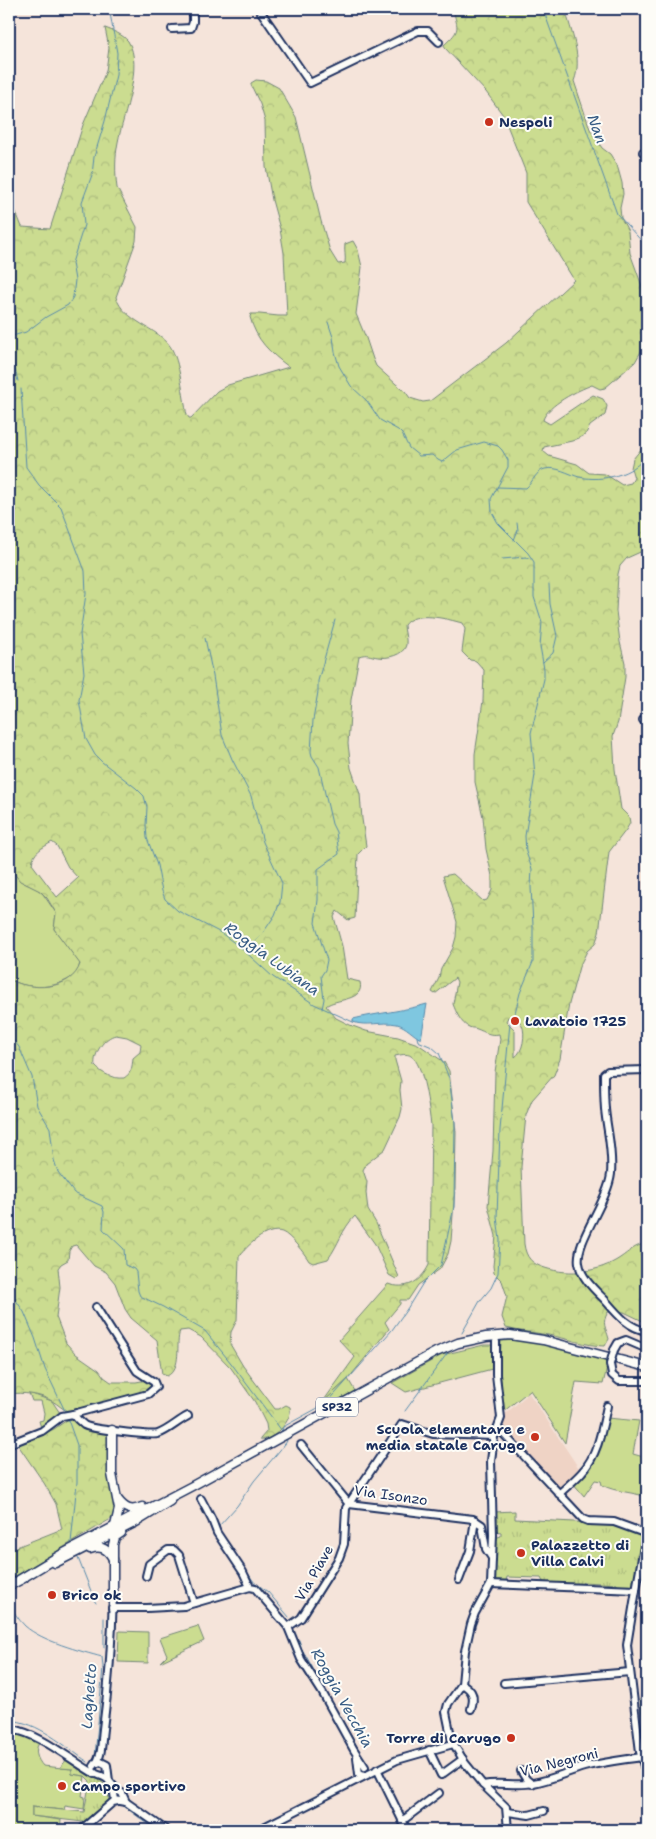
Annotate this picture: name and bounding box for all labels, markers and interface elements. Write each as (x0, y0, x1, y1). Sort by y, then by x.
water label: Nan (583, 112, 611, 146)
place label: Nespoli (499, 113, 552, 131)
marker: Nespoli (483, 116, 495, 128)
water label: Roggia Lubiana (220, 918, 324, 1000)
place label: Lavatoio 1725 (525, 1012, 627, 1030)
marker: Lavatoio 1725 (509, 1015, 521, 1027)
road number: SP32 (316, 1398, 358, 1416)
place label: Scuola elementare e media statale Carugo (366, 1420, 525, 1454)
marker: Scuola elementare e media statale Carugo (529, 1431, 541, 1443)
street label: Via Isonzo (353, 1481, 429, 1509)
place label: Palazzetto di Villa Calvi (531, 1536, 629, 1570)
street label: Via Piave (291, 1542, 337, 1604)
marker: Palazzetto di Villa Calvi (515, 1547, 527, 1559)
place label: Brico ok (62, 1586, 122, 1604)
marker: Brico ok (46, 1589, 58, 1601)
water label: Roggia Vecchia (306, 1645, 378, 1751)
water label: Laghetto (77, 1663, 101, 1729)
place label: Torre di Carugo (386, 1729, 501, 1747)
marker: Torre di Carugo (505, 1732, 517, 1744)
street label: Via Negroni (518, 1744, 600, 1780)
place label: Campo sportivo (72, 1777, 186, 1795)
marker: Campo sportivo (56, 1780, 68, 1792)

